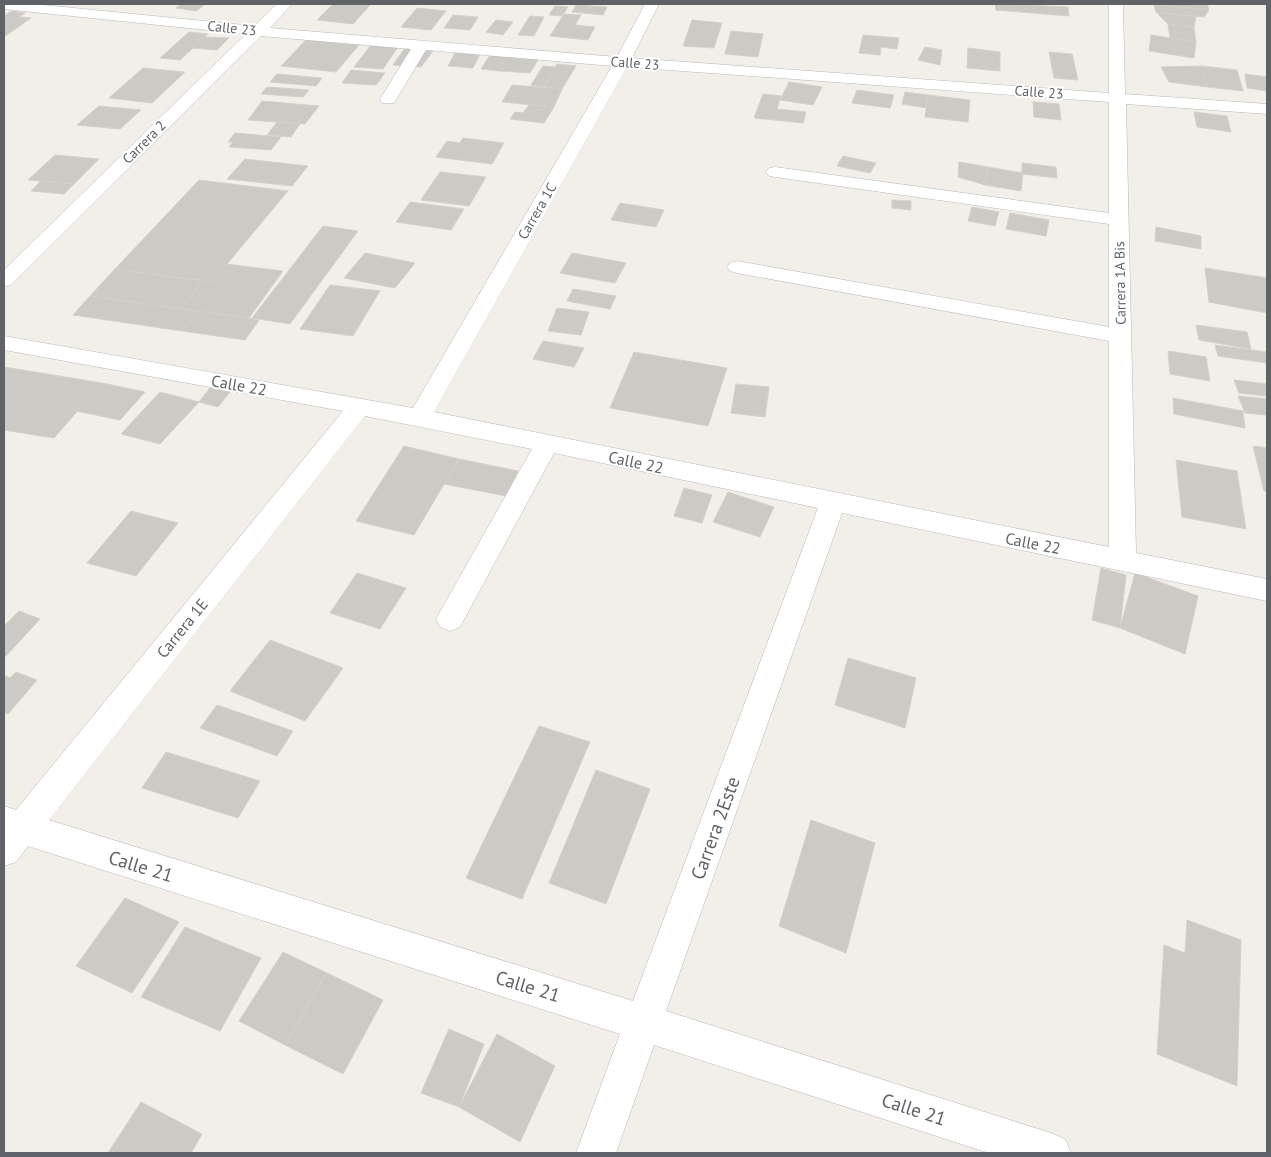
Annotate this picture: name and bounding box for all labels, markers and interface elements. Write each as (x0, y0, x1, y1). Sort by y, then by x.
street label: Calle 23 (207, 16, 257, 40)
street label: Calle 23 (610, 52, 660, 74)
street label: Calle 23 (1014, 81, 1064, 103)
street label: Carrera 2 (118, 116, 170, 168)
street label: Carrera 1C (514, 179, 560, 243)
street label: Carrera 1A Bis (1110, 241, 1130, 325)
street label: Calle 22 (210, 370, 268, 400)
street label: Calle 22 (607, 446, 665, 478)
street label: Calle 22 (1004, 528, 1062, 558)
street label: Carrera 1E (152, 594, 212, 662)
street label: Carrera 2Este (685, 773, 745, 883)
street label: Calle 21 (106, 845, 176, 887)
street label: Calle 21 (493, 965, 563, 1007)
street label: Calle 21 (879, 1087, 949, 1131)

